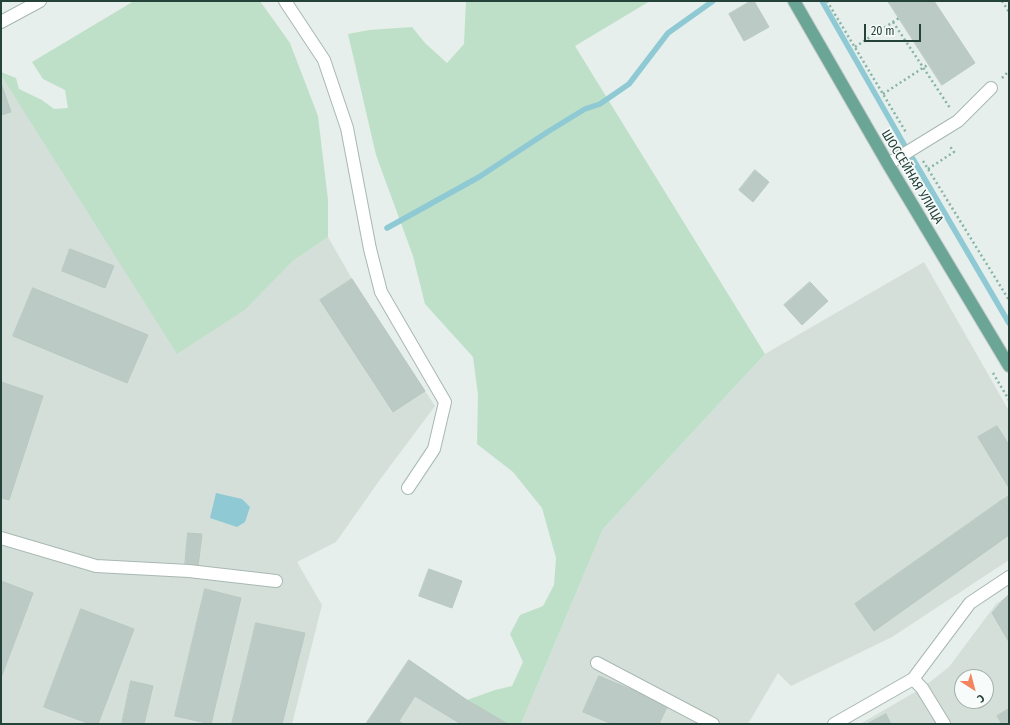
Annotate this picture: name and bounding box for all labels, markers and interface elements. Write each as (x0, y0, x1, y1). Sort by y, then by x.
scale bar (866, 16, 923, 42)
text: 20 m (871, 24, 895, 38)
street label: ШОССЕЙНАЯ УЛИЦА (878, 127, 946, 227)
north arrow (954, 669, 994, 709)
text: С (975, 691, 987, 705)

